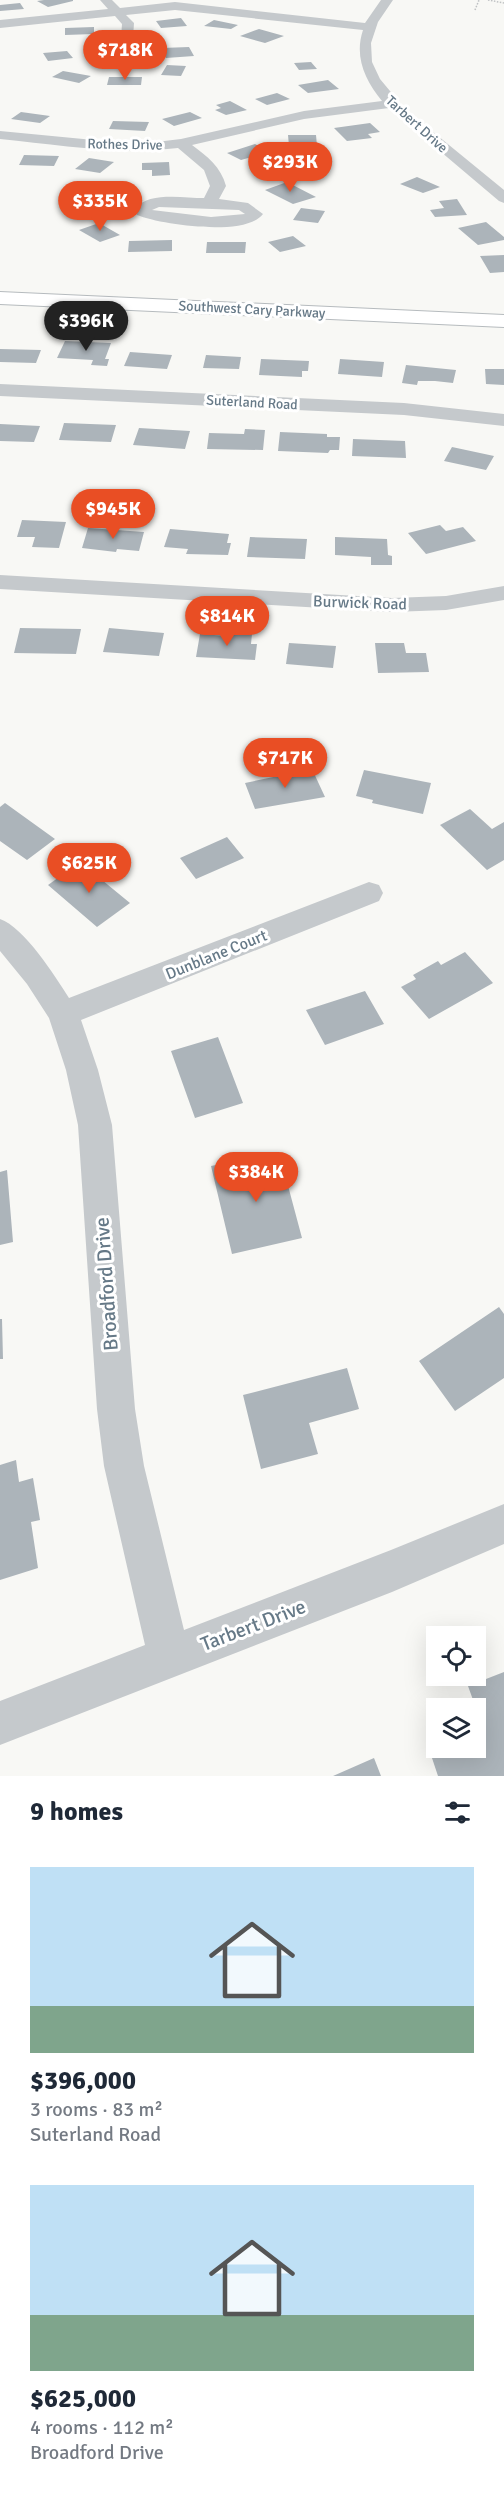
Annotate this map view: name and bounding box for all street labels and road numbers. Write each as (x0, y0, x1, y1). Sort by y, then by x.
street label: Tarbert Drive (382, 92, 451, 157)
street label: Rothes Drive (87, 135, 163, 154)
street label: Southwest Cary Parkway (178, 297, 326, 322)
street label: Suterland Road (206, 392, 298, 413)
street label: Burwick Road (313, 591, 407, 615)
street label: Dunblane Court (163, 925, 270, 984)
street label: Broadford Drive (89, 1216, 124, 1352)
street label: Tarbert Drive (197, 1594, 309, 1657)

